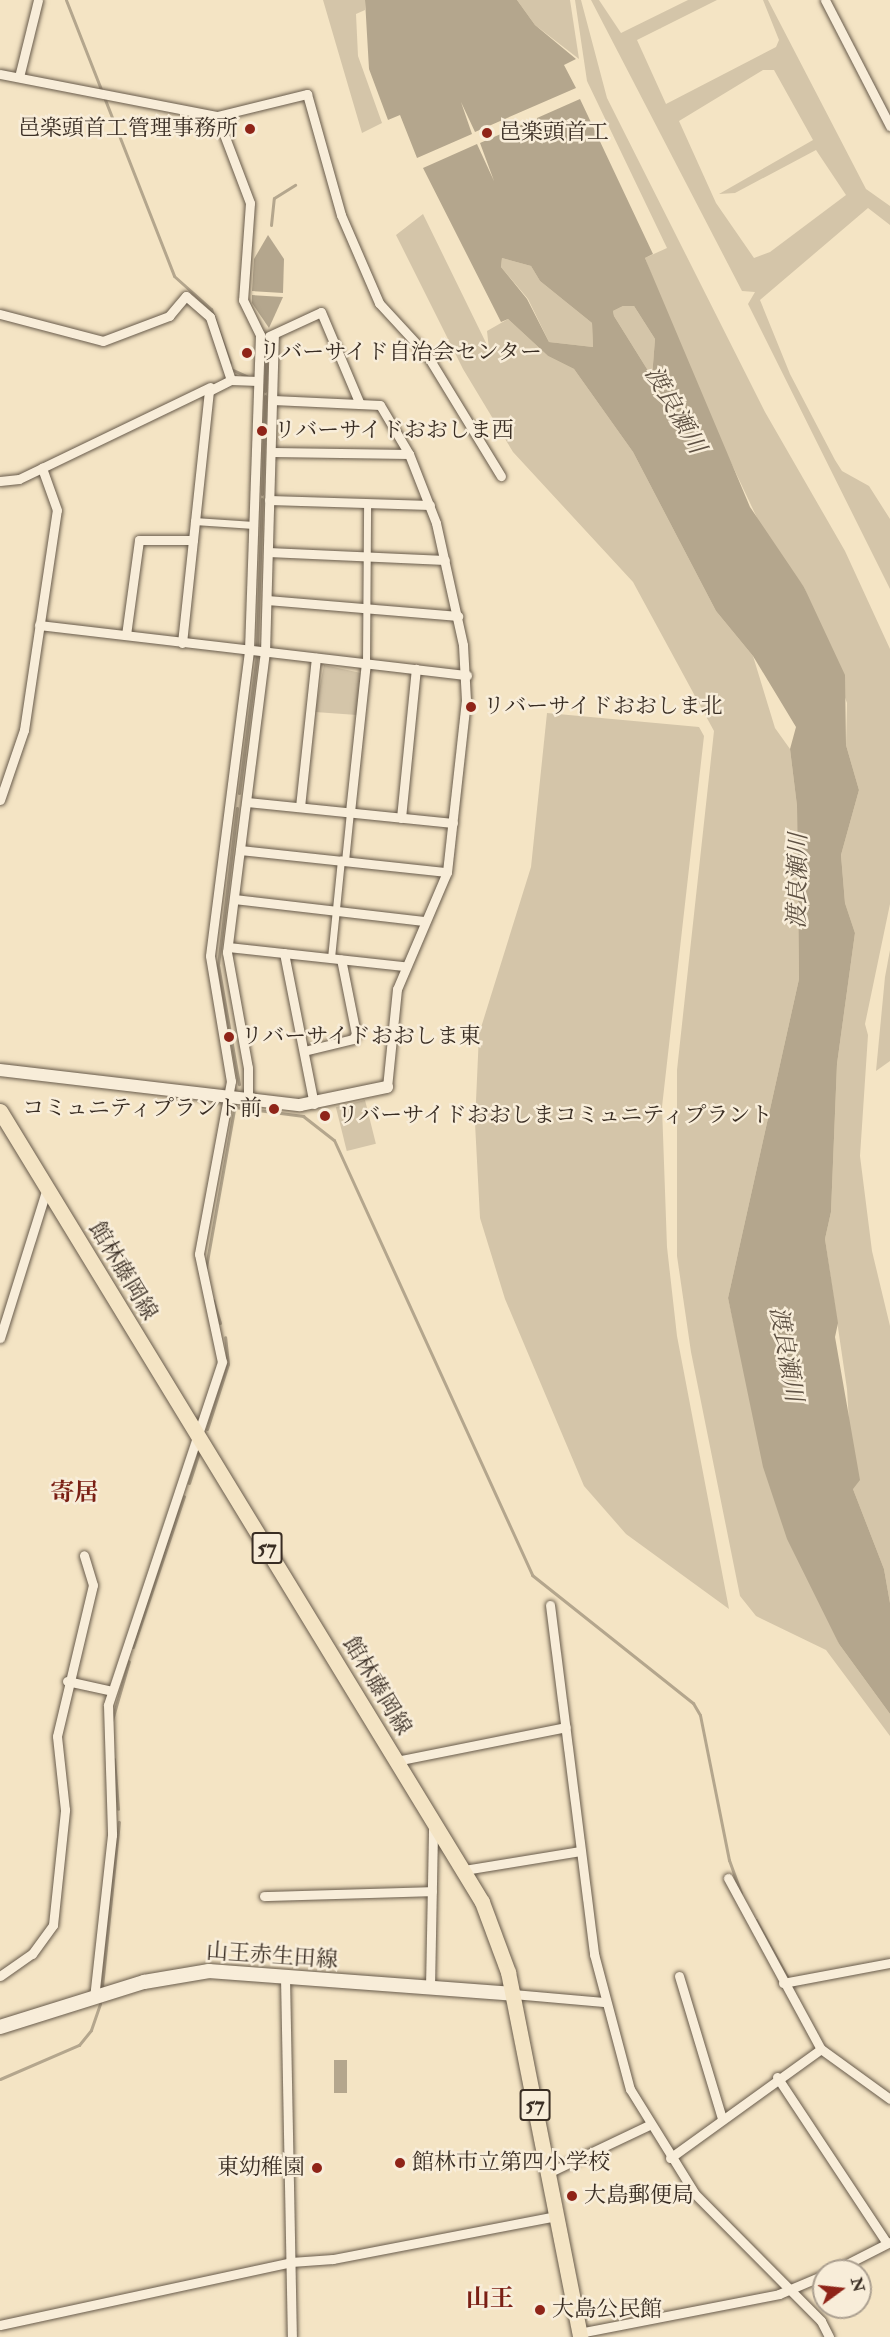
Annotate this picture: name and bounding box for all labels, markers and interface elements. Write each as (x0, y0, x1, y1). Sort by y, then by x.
place label: 邑楽頭首工管理事務所 (18, 116, 238, 142)
place label: 邑楽頭首工 (499, 120, 609, 146)
marker: 邑楽頭首工管理事務所 (243, 122, 257, 136)
marker: 邑楽頭首工 (480, 126, 494, 140)
place label: リバーサイド自治会センター (259, 340, 545, 366)
marker: リバーサイド自治会センター (240, 346, 254, 360)
water label: 渡良瀬川 (639, 361, 711, 459)
place label: リバーサイドおおしま西 (274, 418, 516, 444)
marker: リバーサイドおおしま西 (255, 424, 269, 438)
place label: リバーサイドおおしま北 (483, 694, 725, 720)
marker: リバーサイドおおしま北 (464, 700, 478, 714)
water label: 渡良瀬川 (783, 833, 813, 929)
place label: リバーサイドおおしま東 (241, 1024, 483, 1050)
marker: リバーサイドおおしま東 (222, 1030, 236, 1044)
place label: コミュニティプラント前 (20, 1096, 262, 1122)
marker: コミュニティプラント前 (267, 1102, 281, 1116)
place label: リバーサイドおおしまコミュニティプラント (337, 1103, 777, 1129)
marker: リバーサイドおおしまコミュニティプラント (318, 1109, 332, 1123)
street label: 館林藤岡線 (83, 1217, 163, 1325)
water label: 渡良瀬川 (763, 1304, 809, 1404)
district label: 寄居 (50, 1479, 98, 1507)
road number: 57 (250, 1530, 284, 1566)
street label: 館林藤岡線 (337, 1632, 417, 1740)
street label: 山王赤生田線 (205, 1938, 339, 1974)
road number: 57 (518, 2087, 552, 2123)
place label: 館林市立第四小学校 (412, 2150, 610, 2176)
place label: 東幼稚園 (217, 2155, 305, 2181)
marker: 館林市立第四小学校 (393, 2156, 407, 2170)
marker: 東幼稚園 (310, 2161, 324, 2175)
place label: 大島郵便局 (584, 2183, 694, 2209)
marker: 大島郵便局 (565, 2189, 579, 2203)
north arrow (812, 2259, 872, 2319)
text: N (846, 2275, 869, 2294)
district label: 山王 (466, 2285, 514, 2313)
place label: 大島公民館 (552, 2297, 662, 2323)
marker: 大島公民館 (533, 2303, 547, 2317)

